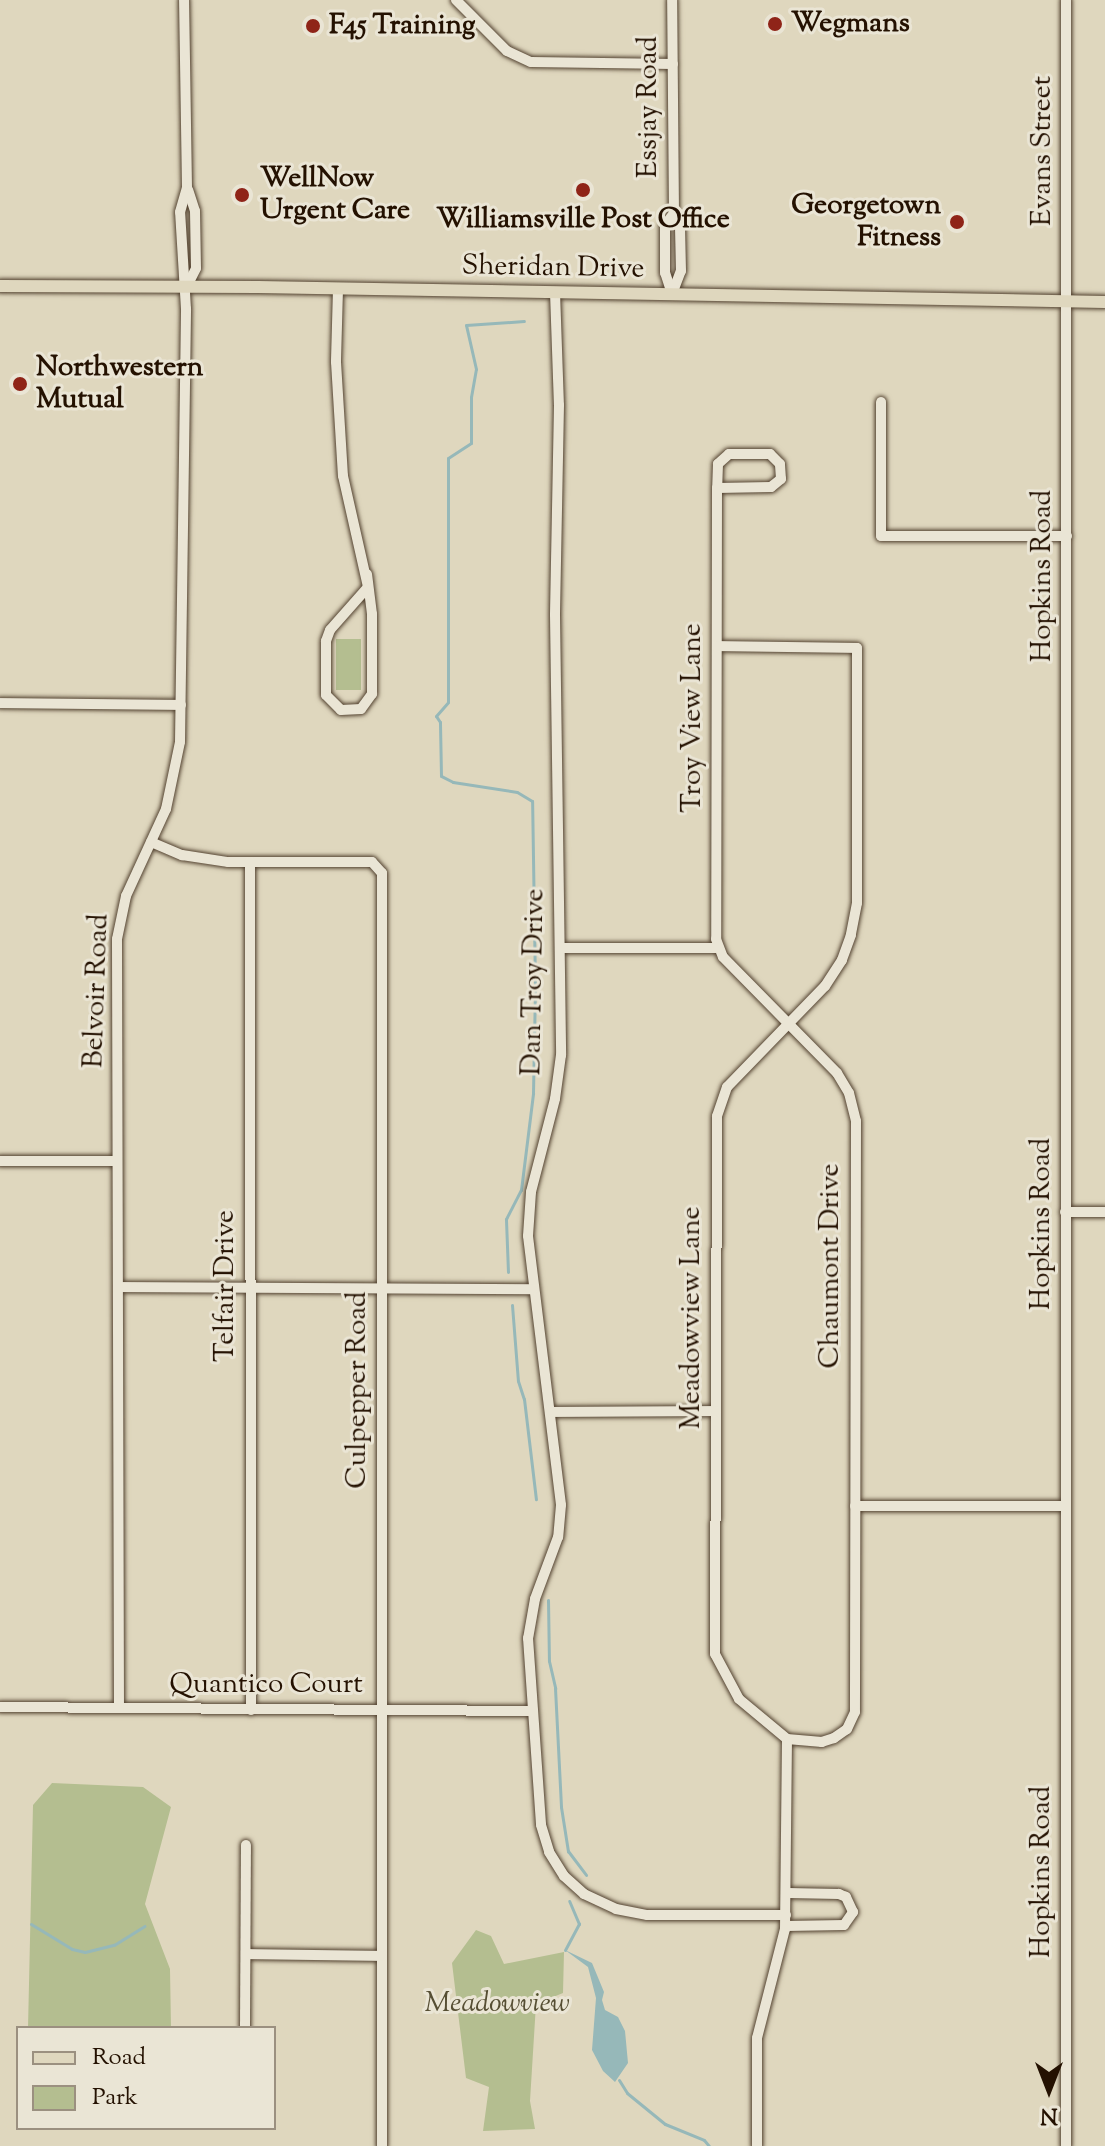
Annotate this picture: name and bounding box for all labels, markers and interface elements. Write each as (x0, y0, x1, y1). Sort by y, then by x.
place label: Wegmans (791, 7, 910, 41)
place label: F45 Training (329, 9, 476, 43)
marker: Wegmans (766, 15, 784, 33)
marker: F45 Training (304, 17, 322, 35)
street label: Essjay Road (632, 36, 666, 178)
street label: Evans Street (1026, 76, 1060, 226)
place label: WellNow Urgent Care (260, 162, 410, 228)
marker: Williamsville Post Office (574, 181, 592, 199)
marker: WellNow Urgent Care (231, 184, 253, 206)
place label: Georgetown Fitness (791, 189, 941, 255)
place label: Williamsville Post Office (436, 203, 730, 237)
marker: Georgetown Fitness (948, 213, 966, 231)
street label: Sheridan Drive (461, 250, 645, 286)
place label: Northwestern Mutual (36, 351, 203, 417)
marker: Northwestern Mutual (11, 375, 29, 393)
street label: Hopkins Road (1026, 490, 1060, 662)
street label: Troy View Lane (676, 623, 710, 813)
street label: Dan Troy Drive (516, 888, 552, 1076)
street label: Belvoir Road (78, 913, 116, 1069)
street label: Hopkins Road (1025, 1138, 1059, 1310)
street label: Chaumont Drive (814, 1163, 848, 1369)
street label: Meadowview Lane (675, 1207, 709, 1429)
street label: Telfair Drive (209, 1210, 243, 1362)
street label: Culpepper Road (341, 1291, 375, 1489)
street label: Quantico Court (169, 1668, 363, 1702)
street label: Hopkins Road (1025, 1786, 1059, 1958)
park label: Meadowview (424, 1987, 570, 2021)
legend (16, 2026, 276, 2130)
text: Road (92, 2041, 146, 2075)
north arrow (1009, 2050, 1089, 2130)
text: Park (92, 2081, 138, 2115)
text: N (1040, 2098, 1058, 2130)

